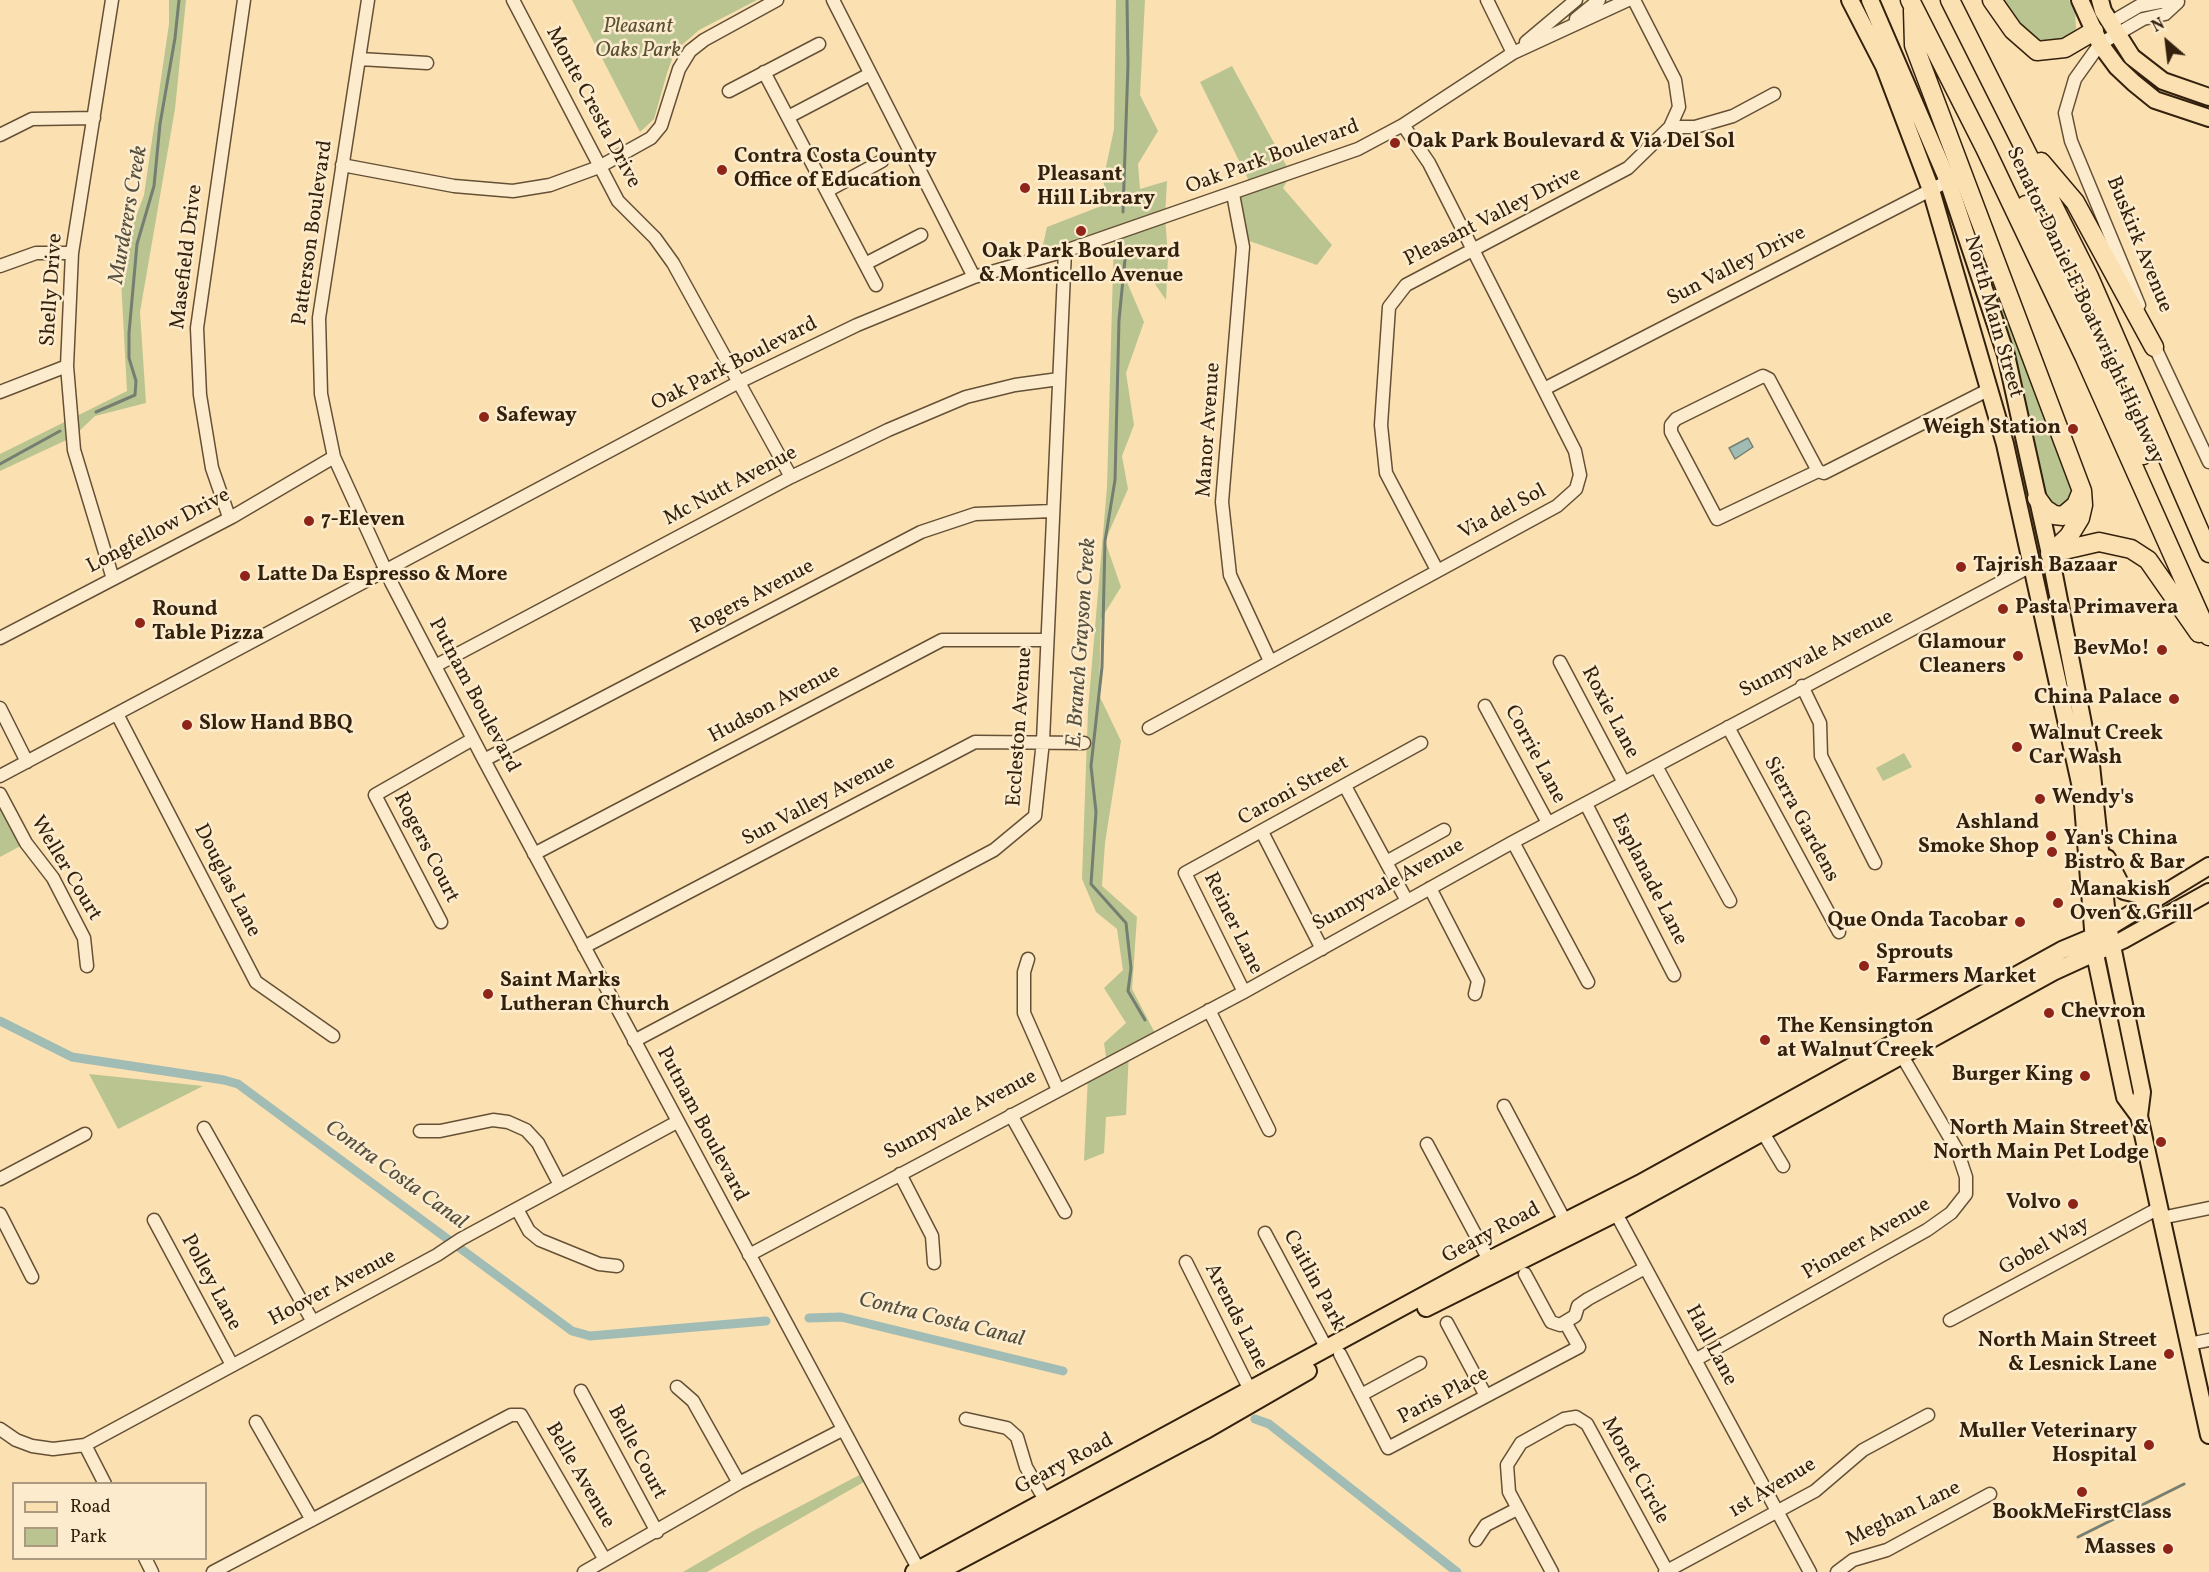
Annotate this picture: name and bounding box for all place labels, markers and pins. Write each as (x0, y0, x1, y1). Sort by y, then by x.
place label: Oak Park Boulevard & Via Del Sol (1407, 130, 1735, 156)
marker: Oak Park Boulevard & Via Del Sol (1388, 136, 1402, 150)
place label: Contra Costa County Office of Education (734, 145, 937, 195)
marker: Contra Costa County Office of Education (715, 163, 729, 177)
place label: Pleasant Hill Library (1037, 163, 1155, 213)
marker: Pleasant Hill Library (1018, 181, 1032, 195)
marker: Oak Park Boulevard & Monticello Avenue (1074, 224, 1088, 238)
place label: Oak Park Boulevard & Monticello Avenue (979, 240, 1183, 290)
place label: Safeway (496, 404, 577, 430)
marker: Safeway (477, 410, 491, 424)
place label: Weigh Station (1923, 416, 2061, 442)
marker: Weigh Station (2066, 422, 2080, 436)
place label: 7-Eleven (321, 508, 405, 534)
marker: 7-Eleven (302, 514, 316, 528)
place label: Tajrish Bazaar (1973, 554, 2117, 580)
marker: Tajrish Bazaar (1954, 560, 1968, 574)
place label: Latte Da Espresso & More (257, 563, 508, 589)
marker: Latte Da Espresso & More (238, 569, 252, 583)
place label: Pasta Primavera (2015, 596, 2178, 622)
place label: Round Table Pizza (152, 598, 264, 648)
marker: Pasta Primavera (1996, 602, 2010, 616)
marker: Round Table Pizza (133, 616, 147, 630)
place label: Glamour Cleaners (1918, 631, 2006, 681)
place label: BevMo! (2073, 637, 2150, 663)
marker: BevMo! (2155, 643, 2169, 657)
marker: Glamour Cleaners (2011, 649, 2025, 663)
place label: China Palace (2034, 686, 2162, 712)
marker: China Palace (2167, 692, 2181, 706)
place label: Slow Hand BBQ (199, 712, 352, 738)
marker: Slow Hand BBQ (180, 718, 194, 732)
place label: Walnut Creek Car Wash (2029, 722, 2163, 772)
marker: Walnut Creek Car Wash (2010, 740, 2024, 754)
place label: Wendy's (2052, 786, 2134, 812)
marker: Wendy's (2033, 792, 2047, 806)
place label: Ashland Smoke Shop (1918, 811, 2039, 861)
place label: Yan's China Bistro & Bar (2064, 827, 2185, 877)
marker: Ashland Smoke Shop (2044, 829, 2058, 843)
marker: Yan's China Bistro & Bar (2045, 845, 2059, 859)
place label: Manakish Oven & Grill (2070, 878, 2193, 928)
marker: Manakish Oven & Grill (2051, 896, 2065, 910)
place label: Que Onda Tacobar (1827, 909, 2008, 935)
marker: Que Onda Tacobar (2013, 915, 2027, 929)
place label: Sprouts Farmers Market (1876, 941, 2036, 991)
marker: Sprouts Farmers Market (1857, 959, 1871, 973)
place label: Saint Marks Lutheran Church (500, 969, 670, 1019)
marker: Saint Marks Lutheran Church (481, 987, 495, 1001)
place label: Chevron (2061, 1000, 2146, 1026)
marker: Chevron (2042, 1006, 2056, 1020)
place label: The Kensington at Walnut Creek (1777, 1015, 1934, 1065)
marker: The Kensington at Walnut Creek (1758, 1033, 1772, 1047)
place label: Burger King (1952, 1063, 2073, 1089)
marker: Burger King (2078, 1069, 2092, 1083)
place label: North Main Street & North Main Pet Lodge (1933, 1117, 2149, 1167)
marker: North Main Street & North Main Pet Lodge (2154, 1135, 2168, 1149)
place label: Volvo (2006, 1191, 2061, 1217)
marker: Volvo (2066, 1197, 2080, 1211)
place label: North Main Street & Lesnick Lane (1978, 1329, 2157, 1379)
marker: North Main Street & Lesnick Lane (2162, 1347, 2176, 1361)
place label: Muller Veterinary Hospital (1959, 1420, 2137, 1470)
marker: Muller Veterinary Hospital (2142, 1438, 2156, 1452)
marker: BookMeFirstClass (2075, 1485, 2089, 1499)
place label: BookMeFirstClass (1992, 1501, 2172, 1527)
place label: Masses (2084, 1536, 2156, 1562)
marker: Masses (2161, 1542, 2175, 1556)

